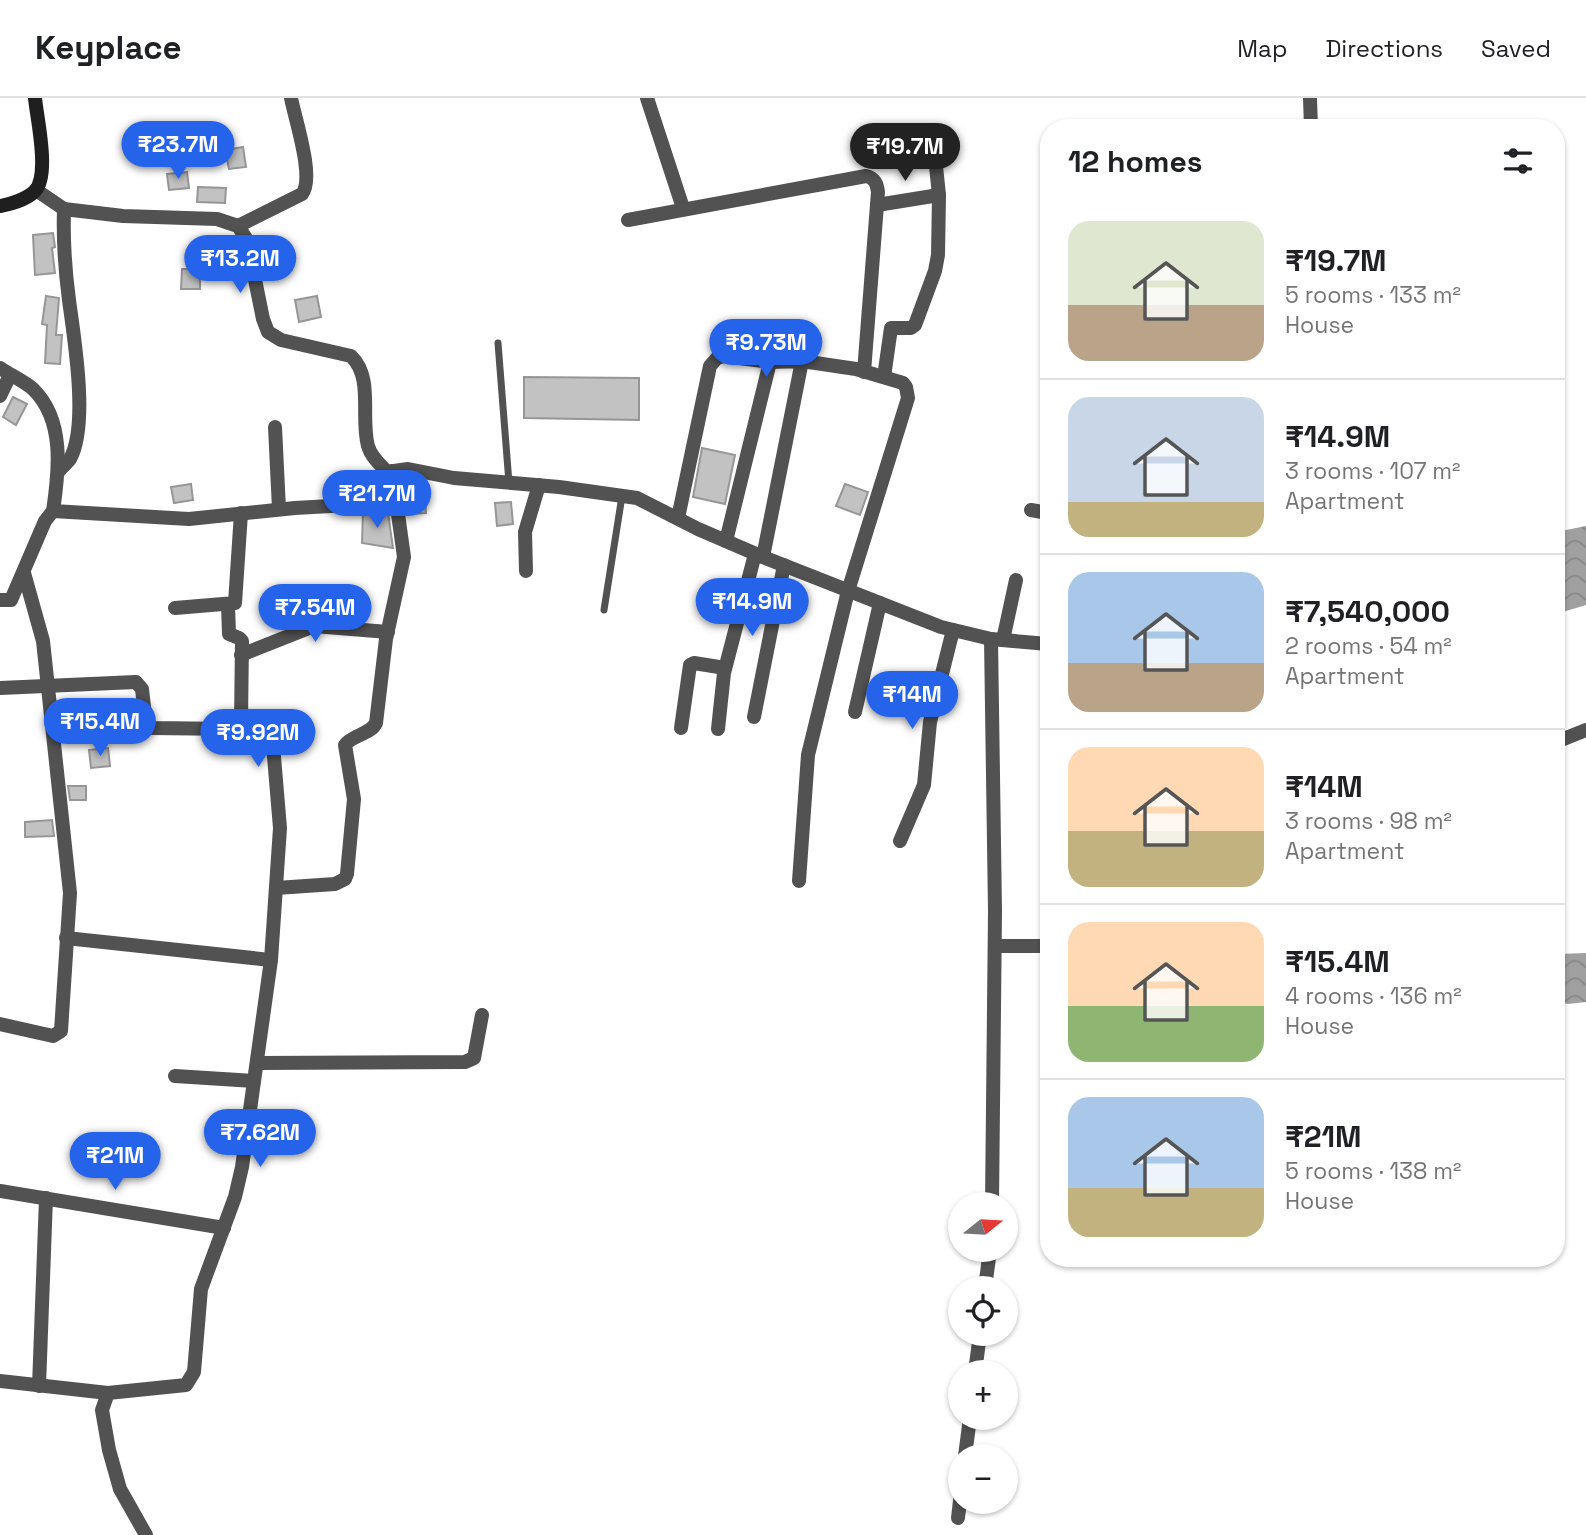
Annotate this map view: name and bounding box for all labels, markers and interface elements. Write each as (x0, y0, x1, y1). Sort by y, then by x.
text: Keyplace (35, 27, 182, 69)
text: Map (1237, 33, 1287, 64)
text: Directions (1325, 33, 1443, 64)
text: Saved (1481, 33, 1551, 64)
pin: ₹23.7M (121, 122, 235, 181)
pin: ₹19.7M (848, 123, 962, 183)
text: ₹23.7M (137, 129, 219, 159)
text: ₹19.7M (866, 131, 944, 161)
text: 12 homes (1068, 142, 1203, 181)
icon: filters (1499, 142, 1537, 180)
pin: ₹13.2M (183, 236, 297, 295)
text: ₹19.7M (1285, 241, 1386, 280)
text: ₹13.2M (200, 243, 280, 273)
icon: home (1124, 249, 1208, 333)
text: 5 rooms · 133 m² (1285, 280, 1461, 310)
text: House (1285, 310, 1354, 340)
pin: ₹9.73M (709, 320, 823, 379)
text: ₹9.73M (725, 327, 807, 357)
text: ₹14.9M (1285, 417, 1390, 456)
icon: home (1124, 425, 1208, 509)
text: 3 rooms · 107 m² (1285, 456, 1461, 486)
pin: ₹21.7M (320, 470, 434, 530)
text: ₹21.7M (338, 478, 416, 508)
text: Apartment (1285, 486, 1405, 516)
pin: ₹14.9M (695, 578, 809, 638)
pin: ₹7.54M (258, 584, 372, 644)
text: ₹14.9M (712, 586, 792, 616)
text: ₹7.54M (274, 592, 356, 622)
text: ₹7,540,000 (1285, 592, 1450, 631)
icon: home (1124, 600, 1208, 684)
text: 2 rooms · 54 m² (1285, 631, 1452, 661)
text: Apartment (1285, 661, 1405, 691)
pin: ₹14M (871, 672, 953, 731)
text: ₹14M (882, 679, 942, 709)
pin: ₹15.4M (43, 698, 157, 758)
text: ₹15.4M (60, 706, 140, 736)
pin: ₹9.92M (201, 710, 315, 769)
text: ₹9.92M (216, 717, 300, 747)
text: ₹14M (1285, 767, 1363, 806)
icon: home (1124, 775, 1208, 859)
text: 3 rooms · 98 m² (1285, 806, 1452, 836)
text: Apartment (1285, 836, 1405, 866)
text: ₹15.4M (1285, 942, 1390, 981)
icon: home (1124, 950, 1208, 1034)
text: 4 rooms · 136 m² (1285, 981, 1462, 1011)
text: House (1285, 1011, 1354, 1041)
pin: ₹7.62M (203, 1110, 317, 1169)
text: ₹7.62M (220, 1117, 300, 1147)
text: ₹21M (1285, 1117, 1362, 1156)
icon: home (1124, 1125, 1208, 1209)
pin: ₹21M (74, 1132, 156, 1192)
text: ₹21M (86, 1140, 144, 1170)
text: 5 rooms · 138 m² (1285, 1156, 1461, 1186)
text: House (1285, 1186, 1354, 1216)
north arrow (948, 1192, 1018, 1262)
map controls (948, 1192, 1018, 1514)
button: locate (948, 1276, 1018, 1346)
button: + (948, 1360, 1018, 1430)
button: − (948, 1444, 1018, 1514)

